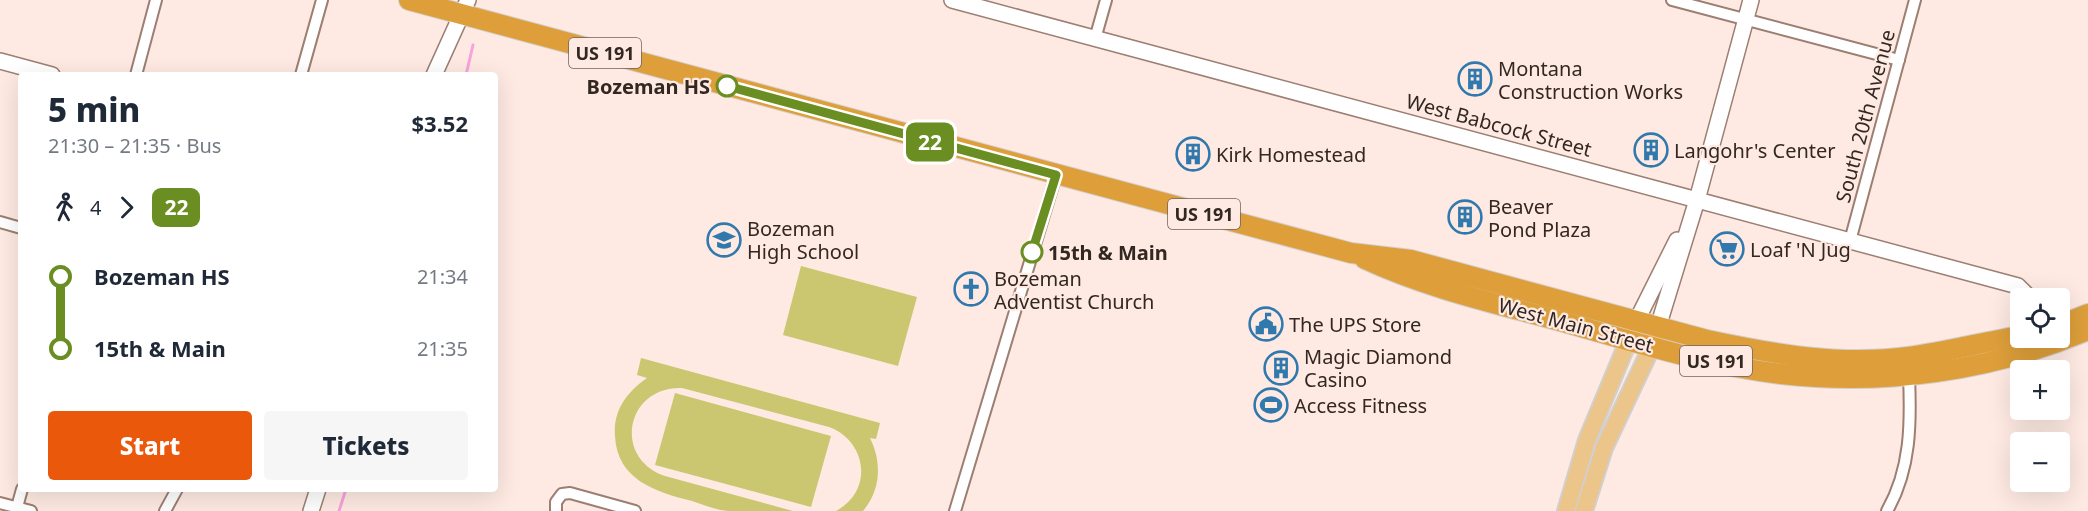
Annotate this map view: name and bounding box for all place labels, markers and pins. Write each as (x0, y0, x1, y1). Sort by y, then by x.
place label: Montana Construction Works (1498, 55, 1683, 105)
building icon: Montana Construction Works (1457, 61, 1493, 97)
place label: Bozeman HS (587, 73, 710, 100)
marker: Bozeman HS (716, 75, 738, 97)
building icon: Langohr's Center (1633, 132, 1669, 168)
building icon: Kirk Homestead (1175, 136, 1211, 172)
place label: Langohr's Center (1674, 137, 1836, 164)
place label: Kirk Homestead (1216, 141, 1366, 168)
place label: Beaver Pond Plaza (1488, 193, 1591, 243)
building icon: Beaver Pond Plaza (1447, 199, 1483, 235)
place label: Bozeman High School (747, 215, 859, 265)
school or university icon: Bozeman High School (706, 222, 742, 258)
supermarket icon: Loaf 'N Jug (1709, 231, 1745, 267)
place label: Loaf 'N Jug (1750, 236, 1851, 263)
place label: 15th & Main (1048, 239, 1168, 266)
marker: 15th & Main (1021, 241, 1043, 263)
place label: Bozeman Adventist Church (994, 265, 1154, 315)
church icon: Bozeman Adventist Church (953, 271, 989, 307)
public building icon: The UPS Store (1248, 306, 1284, 342)
place label: The UPS Store (1289, 311, 1421, 338)
place label: Magic Diamond Casino (1304, 343, 1452, 393)
building icon: Magic Diamond Casino (1263, 350, 1299, 386)
sports icon: Access Fitness (1253, 387, 1289, 423)
place label: Access Fitness (1294, 392, 1427, 419)

